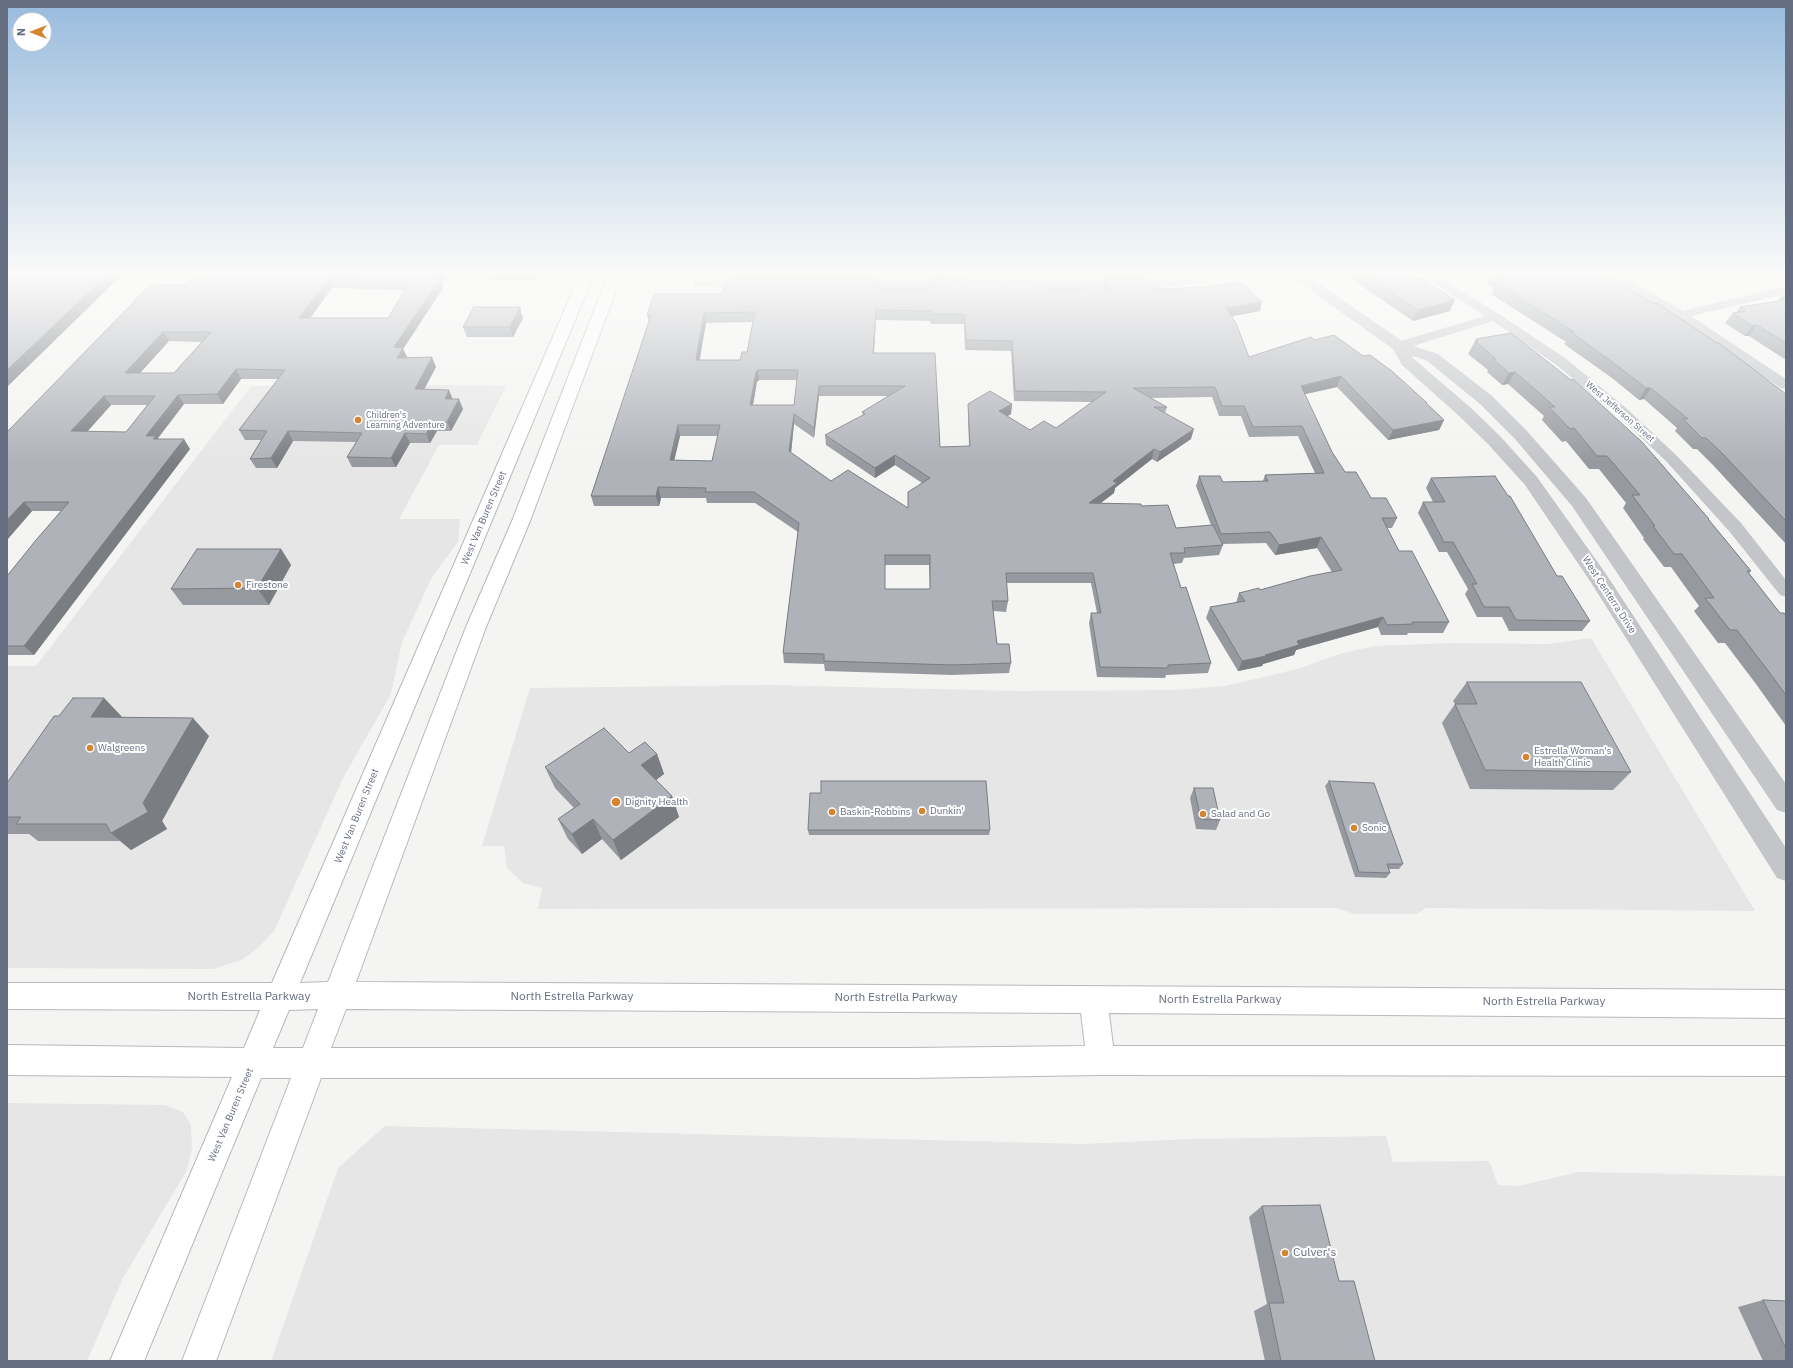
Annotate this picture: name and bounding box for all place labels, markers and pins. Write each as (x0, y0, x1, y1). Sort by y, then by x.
place label: Children's Learning Adventure (366, 410, 445, 431)
marker: Children's Learning Adventure (353, 415, 363, 425)
place label: Firestone (246, 579, 288, 591)
marker: Firestone (233, 580, 243, 590)
place label: Walgreens (98, 742, 145, 754)
marker: Walgreens (85, 743, 95, 753)
place label: Estrella Woman's Health Clinic (1534, 745, 1612, 768)
marker: Estrella Woman's Health Clinic (1521, 752, 1531, 762)
marker: Dignity Health (610, 796, 622, 808)
place label: Dignity Health (625, 796, 688, 808)
place label: Dunkin' (930, 805, 964, 817)
place label: Baskin-Robbins (840, 806, 911, 818)
marker: Dunkin' (917, 806, 927, 816)
marker: Baskin-Robbins (827, 807, 837, 817)
place label: Salad and Go (1211, 808, 1270, 820)
marker: Salad and Go (1198, 809, 1208, 819)
place label: Sonic (1362, 822, 1387, 834)
marker: Sonic (1349, 823, 1359, 833)
place label: Culver's (1293, 1246, 1336, 1260)
marker: Culver's (1280, 1248, 1290, 1258)

